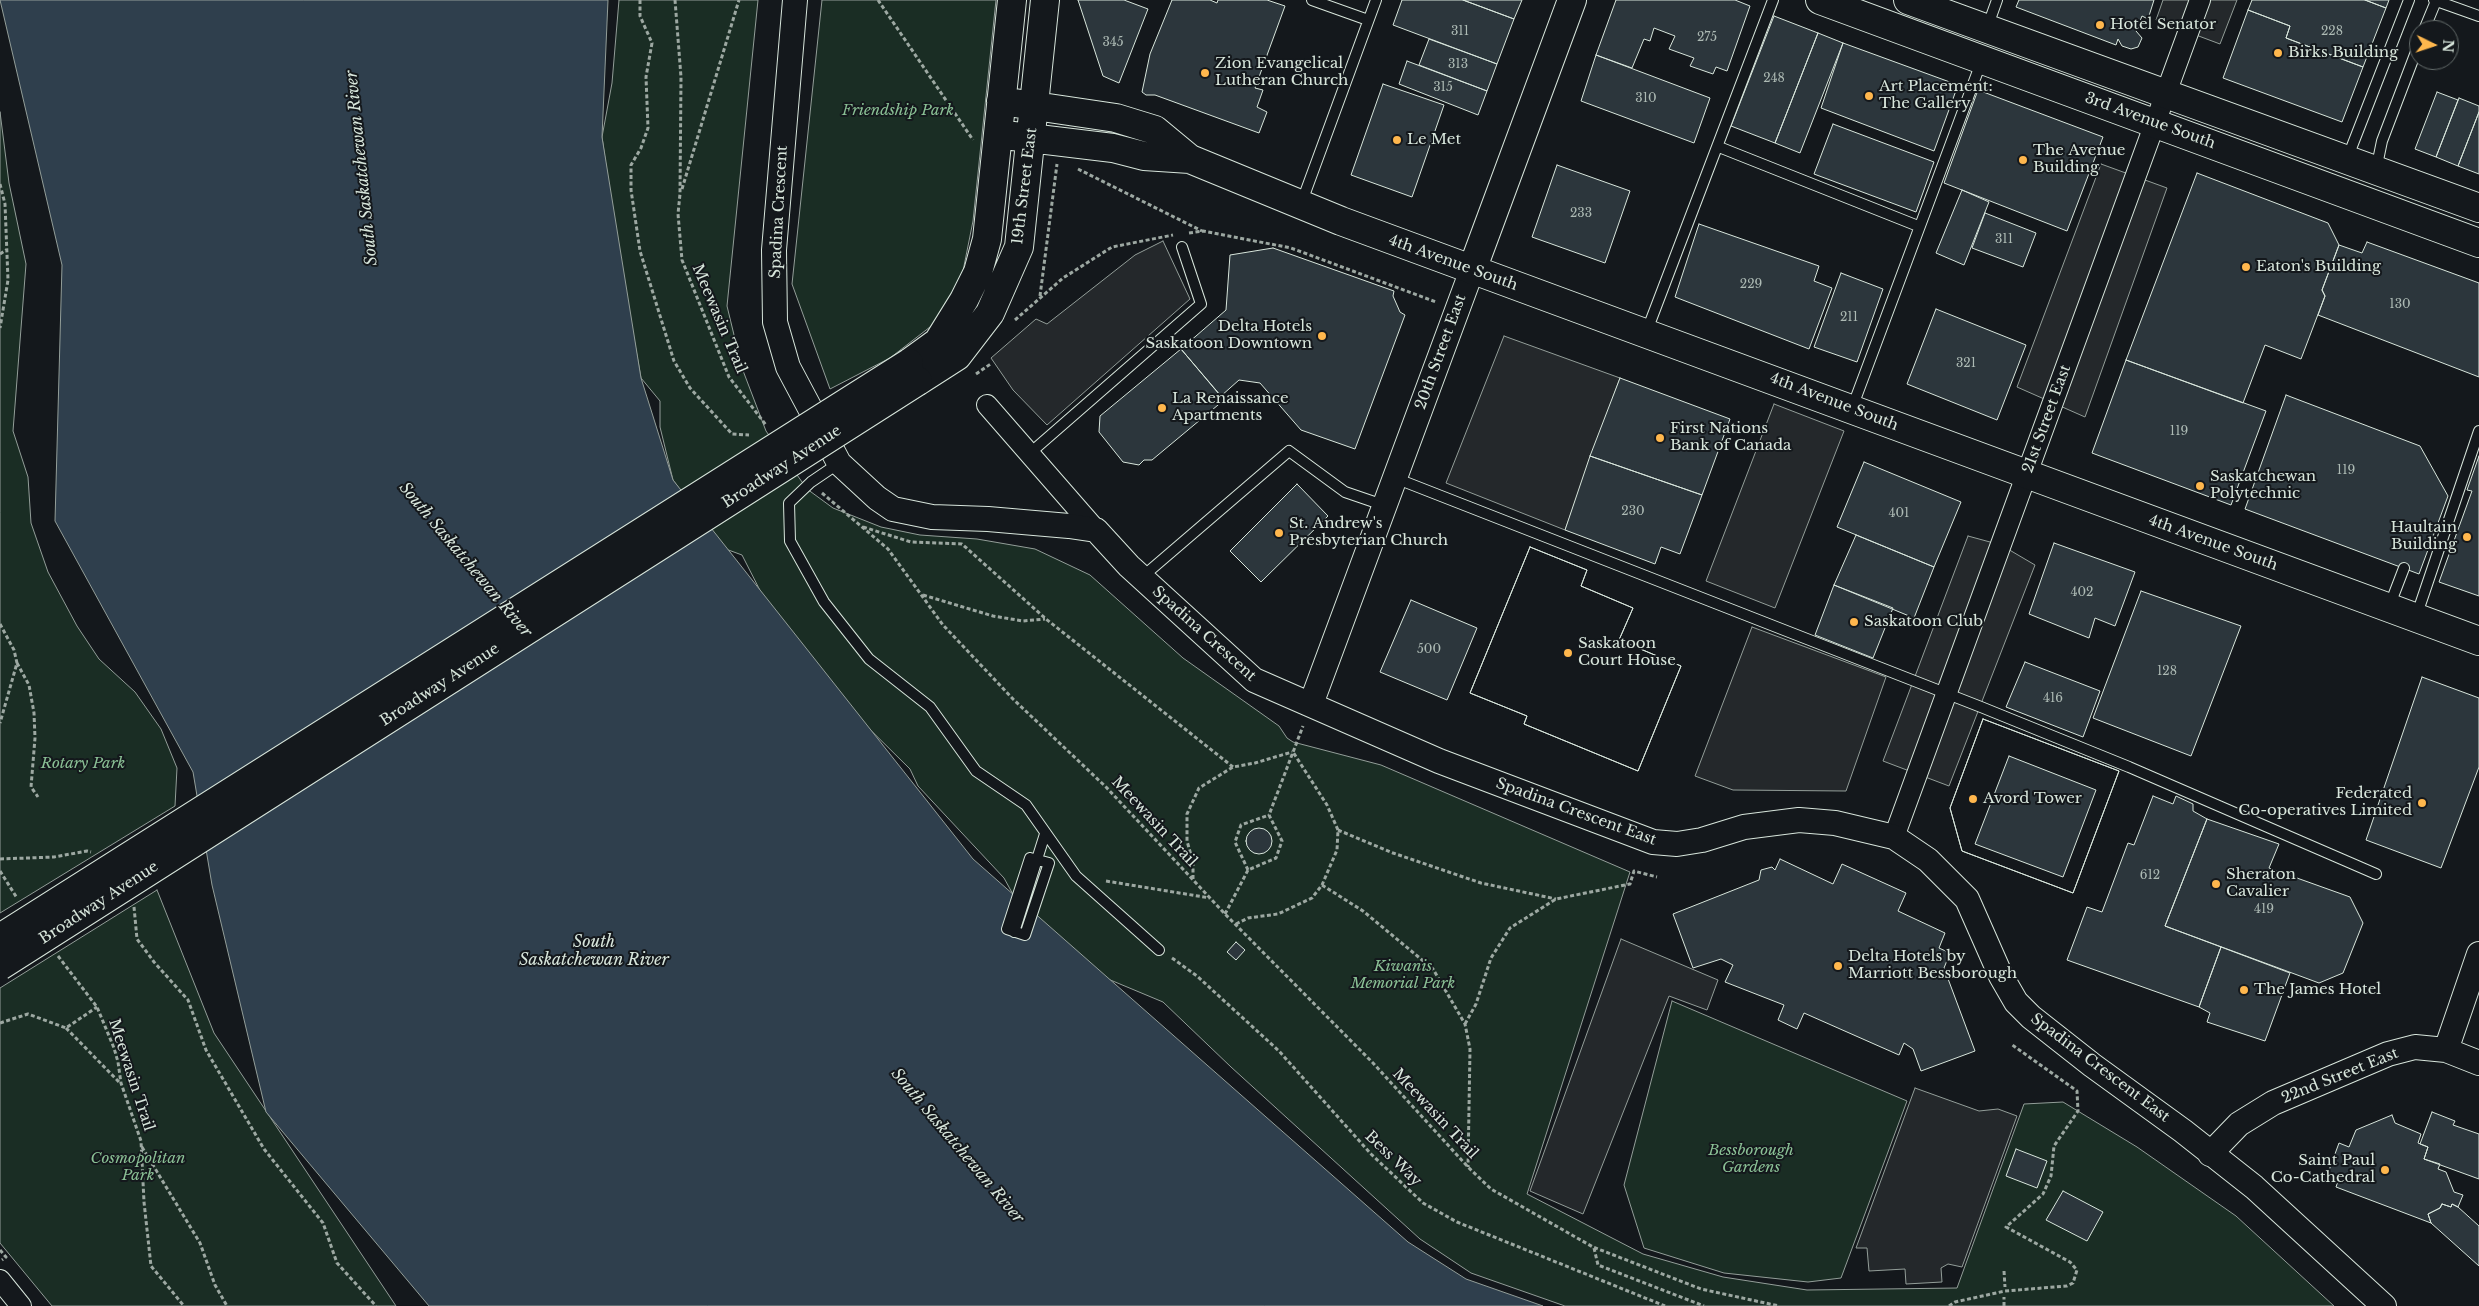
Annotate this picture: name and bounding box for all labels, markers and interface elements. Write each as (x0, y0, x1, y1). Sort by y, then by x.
place label: Hotel Senator (2110, 16, 2216, 34)
marker: Hotel Senator (2094, 19, 2106, 31)
north arrow (2409, 20, 2459, 70)
house number: 311 (1451, 25, 1469, 39)
house number: 228 (2321, 25, 2343, 39)
house number: 275 (1697, 31, 1717, 45)
house number: 345 (1102, 36, 1124, 50)
text: N (2439, 39, 2457, 53)
place label: Birks Building (2288, 44, 2398, 62)
marker: Birks Building (2272, 47, 2284, 59)
place label: Zion Evangelical Lutheran Church (1215, 55, 1348, 90)
house number: 313 (1448, 58, 1468, 72)
marker: Zion Evangelical Lutheran Church (1199, 67, 1211, 79)
water label: South Saskatchewan River (342, 69, 382, 267)
house number: 248 (1763, 72, 1785, 86)
place label: Art Placement: The Gallery (1879, 78, 1993, 113)
house number: 315 (1433, 81, 1453, 95)
street label: 3rd Avenue South (2082, 89, 2218, 153)
marker: Art Placement: The Gallery (1863, 90, 1875, 102)
house number: 310 (1635, 92, 1657, 106)
park label: Friendship Park (842, 102, 954, 120)
street label: 19th Street East (1009, 126, 1041, 246)
place label: Le Met (1407, 131, 1461, 149)
marker: Le Met (1391, 134, 1403, 146)
place label: The Avenue Building (2033, 142, 2125, 177)
street label: Spadina Crescent (767, 145, 791, 279)
marker: The Avenue Building (2017, 154, 2029, 166)
house number: 233 (1570, 207, 1592, 221)
street label: 4th Avenue South (1386, 231, 1520, 295)
house number: 311 (1995, 233, 2013, 247)
place label: Eaton's Building (2256, 258, 2381, 276)
marker: Eaton's Building (2240, 261, 2252, 273)
street label: Meewasin Trail (688, 262, 750, 376)
house number: 229 (1740, 278, 1762, 292)
street label: 20th Street East (1412, 292, 1470, 412)
house number: 130 (2389, 298, 2411, 312)
house number: 211 (1840, 311, 1858, 325)
place label: Delta Hotels Saskatoon Downtown (1146, 318, 1312, 353)
marker: Delta Hotels Saskatoon Downtown (1316, 330, 1328, 342)
house number: 321 (1956, 357, 1976, 371)
street label: 21st Street East (2019, 362, 2075, 476)
street label: 4th Avenue South (1767, 369, 1901, 435)
place label: La Renaissance Apartments (1172, 390, 1288, 425)
marker: La Renaissance Apartments (1156, 402, 1168, 414)
place label: First Nations Bank of Canada (1670, 420, 1791, 455)
street label: Broadway Avenue (719, 422, 845, 512)
house number: 119 (2170, 425, 2188, 439)
marker: First Nations Bank of Canada (1654, 432, 1666, 444)
house number: 119 (2337, 464, 2355, 478)
place label: Saskatchewan Polytechnic (2210, 468, 2316, 503)
water label: South Saskatchewan River (394, 479, 536, 641)
marker: Saskatchewan Polytechnic (2194, 480, 2206, 492)
house number: 230 (1621, 505, 1645, 519)
house number: 401 (1889, 507, 1909, 521)
street label: 4th Avenue South (2146, 511, 2280, 575)
place label: St. Andrew's Presbyterian Church (1289, 515, 1448, 550)
place label: Haultain Building (2390, 519, 2457, 554)
marker: St. Andrew's Presbyterian Church (1273, 527, 1285, 539)
marker: Haultain Building (2461, 531, 2473, 543)
street label: Spadina Crescent (1148, 583, 1260, 685)
house number: 402 (2071, 586, 2093, 600)
place label: Saskatoon Club (1864, 613, 1983, 631)
marker: Saskatoon Club (1848, 616, 1860, 628)
place label: Saskatoon Court House (1578, 635, 1676, 670)
street label: Broadway Avenue (377, 640, 503, 730)
house number: 500 (1417, 643, 1441, 657)
marker: Saskatoon Court House (1562, 647, 1574, 659)
house number: 128 (2157, 665, 2177, 679)
house number: 416 (2043, 692, 2063, 706)
park label: Rotary Park (41, 755, 125, 773)
street label: Meewasin Trail (1108, 773, 1200, 871)
street label: Spadina Crescent East (1493, 775, 1659, 849)
place label: Federated Co-operatives Limited (2238, 785, 2412, 820)
place label: Avord Tower (1983, 790, 2082, 808)
marker: Avord Tower (1967, 793, 1979, 805)
marker: Federated Co-operatives Limited (2416, 797, 2428, 809)
street label: Broadway Avenue (36, 858, 162, 948)
place label: Sheraton Cavalier (2226, 866, 2296, 901)
house number: 612 (2140, 869, 2160, 883)
marker: Sheraton Cavalier (2210, 878, 2222, 890)
house number: 419 (2254, 903, 2274, 917)
water label: South Saskatchewan River (519, 932, 669, 970)
place label: Delta Hotels by Marriott Bessborough (1848, 948, 2017, 983)
park label: Kiwanis Memorial Park (1351, 958, 1455, 993)
marker: Delta Hotels by Marriott Bessborough (1832, 960, 1844, 972)
place label: The James Hotel (2254, 981, 2381, 999)
marker: The James Hotel (2238, 984, 2250, 996)
street label: Spadina Crescent East (2027, 1010, 2173, 1126)
street label: Meewasin Trail (104, 1017, 158, 1133)
street label: 22nd Street East (2279, 1044, 2401, 1108)
water label: South Saskatchewan River (886, 1065, 1028, 1227)
street label: Meewasin Trail (1389, 1065, 1481, 1163)
street label: Bess Way (1361, 1128, 1425, 1190)
park label: Bessborough Gardens (1708, 1142, 1794, 1177)
park label: Cosmopolitan Park (91, 1150, 185, 1185)
place label: Saint Paul Co-Cathedral (2271, 1152, 2375, 1187)
marker: Saint Paul Co-Cathedral (2379, 1164, 2391, 1176)

